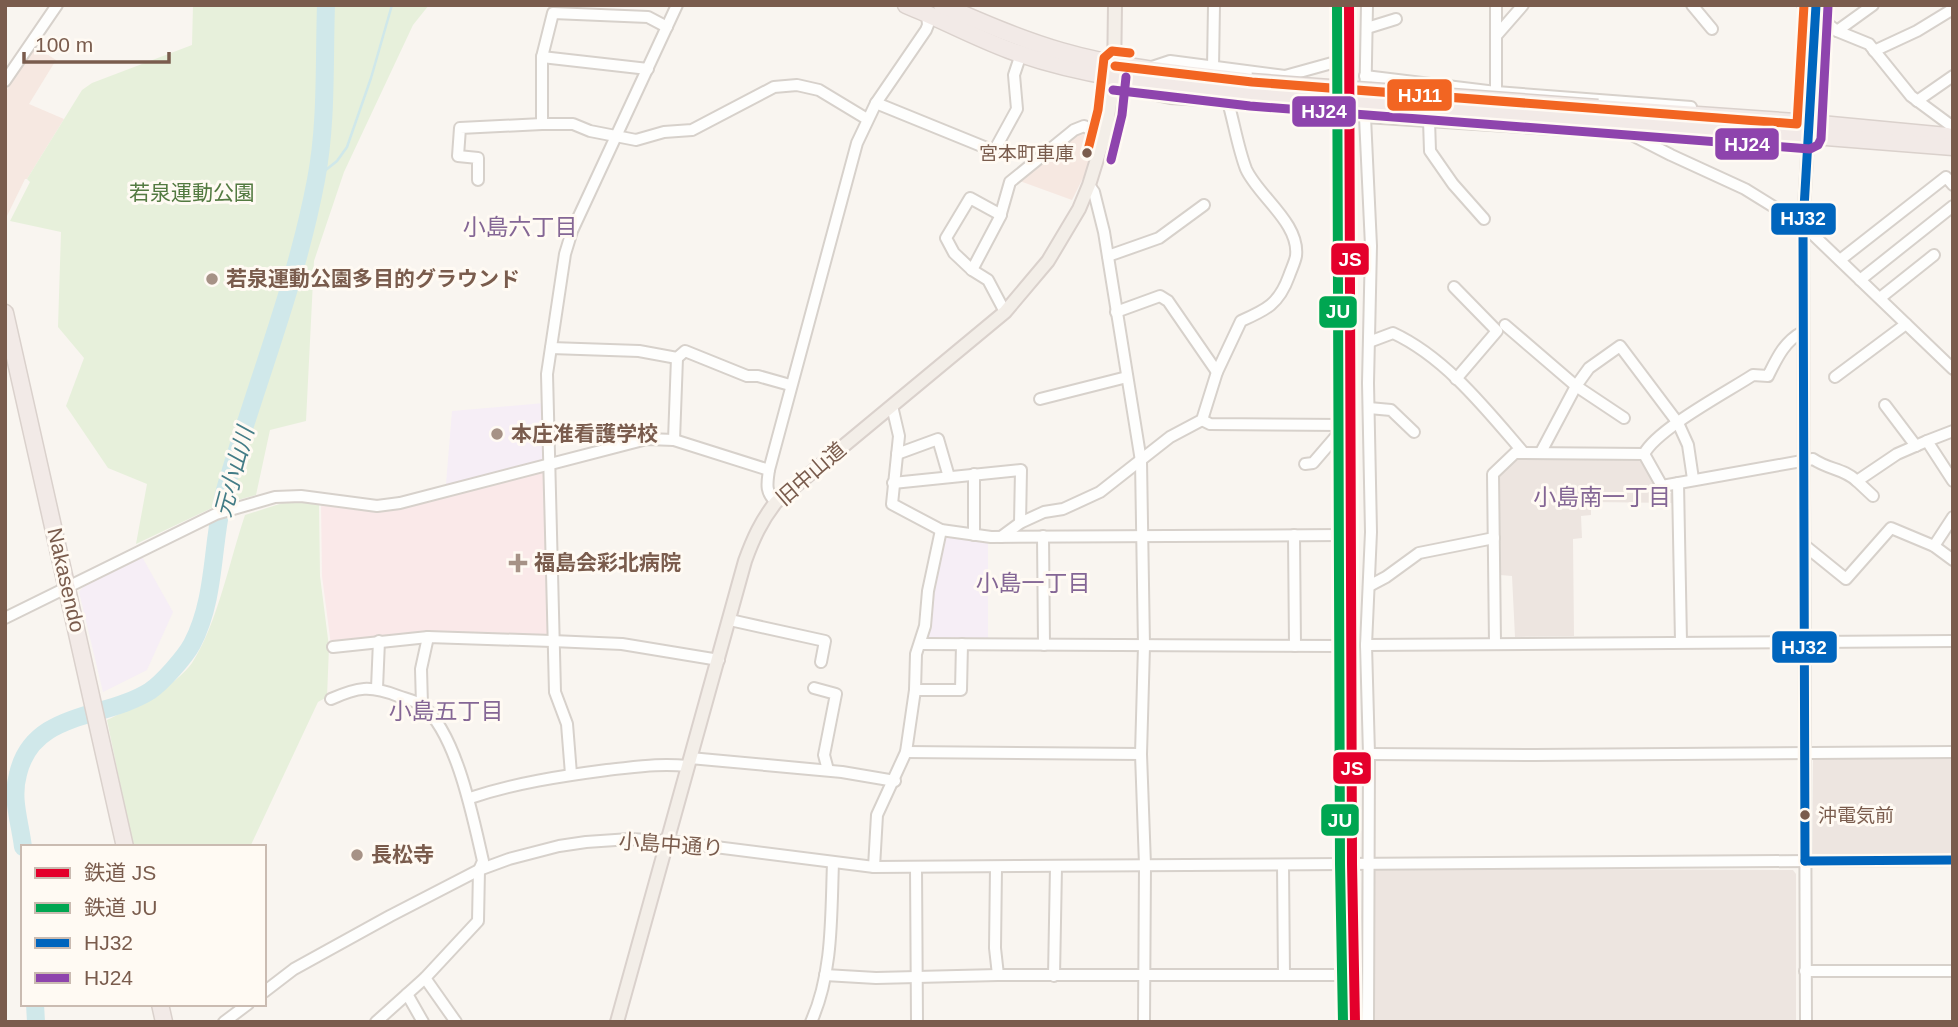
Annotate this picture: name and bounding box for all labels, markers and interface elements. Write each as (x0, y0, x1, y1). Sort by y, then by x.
scale bar (24, 21, 170, 65)
text: 100 m (35, 33, 93, 56)
line badge: HJ11 (1386, 78, 1453, 112)
text: HJ11 (1398, 85, 1443, 106)
line badge: HJ24 (1291, 95, 1357, 128)
text: HJ24 (1301, 101, 1347, 122)
line badge: HJ24 (1714, 127, 1780, 161)
text: HJ24 (1724, 134, 1770, 155)
place label: 宮本町車庫 (979, 143, 1074, 164)
marker: 宮本町車庫 (1080, 146, 1094, 160)
park label: 若泉運動公園 (129, 181, 255, 204)
line badge: HJ32 (1770, 202, 1837, 236)
text: HJ32 (1780, 208, 1826, 229)
district label: 小島六丁目 (463, 214, 578, 240)
line badge: JS (1330, 242, 1370, 276)
text: JS (1338, 249, 1362, 270)
place label: 若泉運動公園多目的グラウンド (226, 267, 520, 290)
marker: 若泉運動公園多目的グラウンド (204, 271, 220, 287)
line badge: JU (1318, 295, 1358, 329)
text: JU (1326, 301, 1350, 322)
water label: 元小山川 (210, 421, 259, 520)
place label: 本庄准看護学校 (511, 422, 658, 445)
marker: 本庄准看護学校 (489, 426, 505, 442)
street label: 旧中山道 (771, 437, 850, 510)
district label: 小島南一丁目 (1533, 484, 1671, 510)
street label: Nakasendo (43, 526, 90, 634)
place label: 福島会彩北病院 (534, 551, 681, 574)
marker: 福島会彩北病院 (508, 553, 528, 573)
district label: 小島一丁目 (976, 570, 1091, 596)
line badge: HJ32 (1771, 630, 1838, 664)
text: HJ32 (1781, 637, 1827, 658)
district label: 小島五丁目 (389, 698, 504, 724)
line badge: JS (1332, 751, 1372, 785)
text: JS (1340, 758, 1364, 779)
line badge: JU (1320, 803, 1360, 837)
place label: 沖電気前 (1818, 805, 1894, 826)
marker: 沖電気前 (1798, 808, 1812, 822)
text: JU (1328, 810, 1352, 831)
street label: 小島中通り (618, 829, 724, 860)
place label: 長松寺 (371, 843, 434, 866)
legend (21, 845, 266, 1006)
marker: 長松寺 (349, 847, 365, 863)
text: 鉄道 JS (84, 861, 156, 884)
text: 鉄道 JU (84, 896, 158, 919)
text: HJ32 (84, 931, 133, 954)
text: HJ24 (84, 966, 133, 989)

